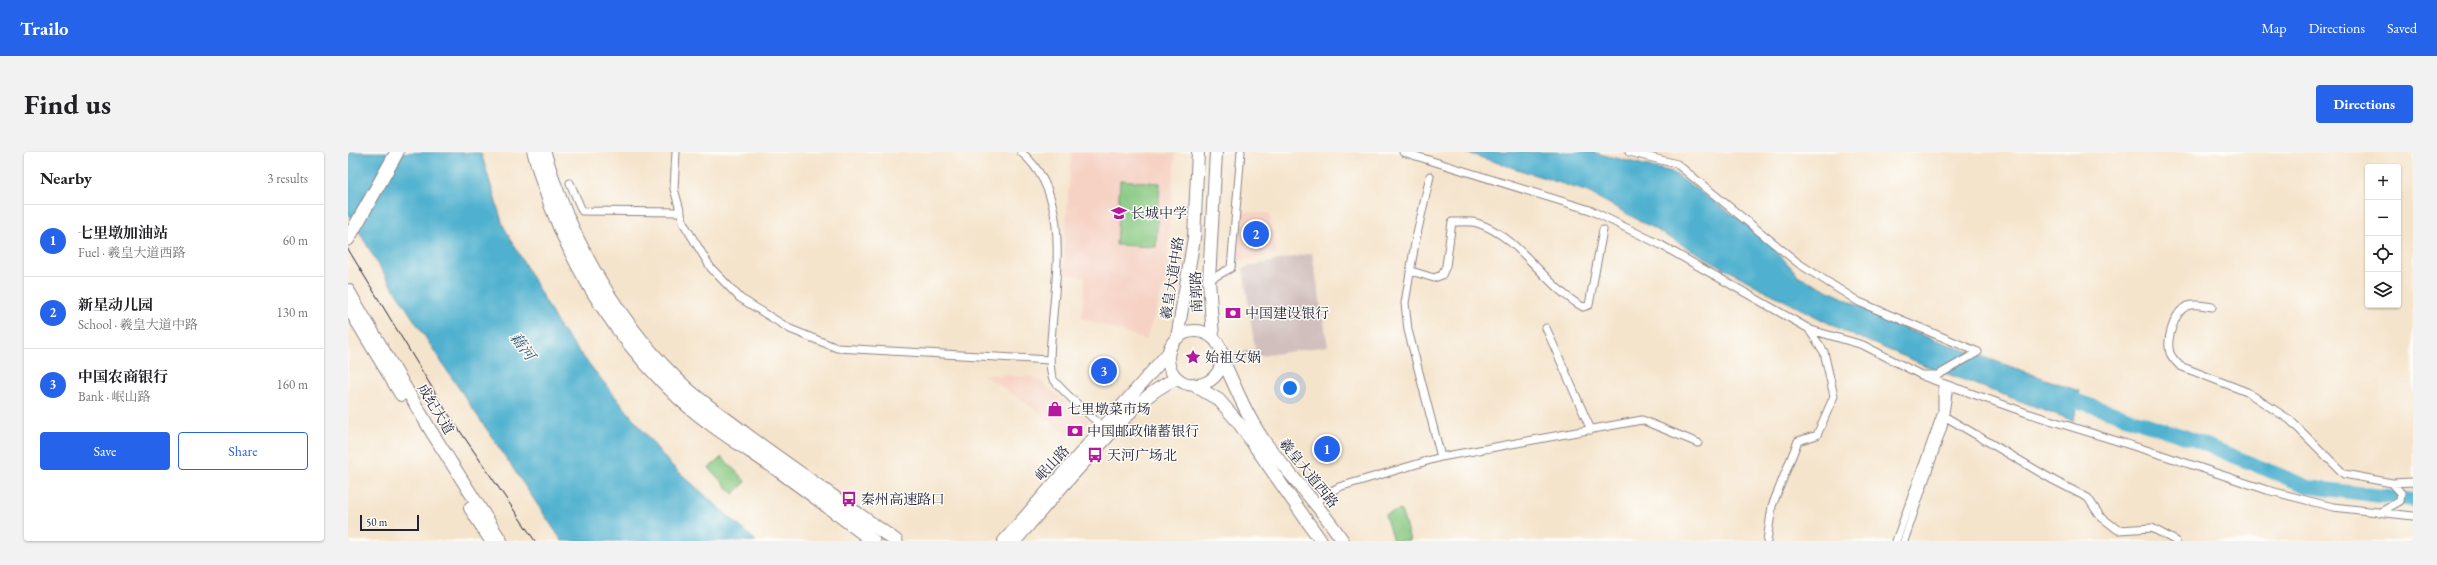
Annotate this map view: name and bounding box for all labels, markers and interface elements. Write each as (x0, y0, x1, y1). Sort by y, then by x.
text: Trailo (20, 16, 69, 41)
text: Map (2261, 19, 2287, 37)
text: Directions (2309, 19, 2365, 37)
text: Saved (2387, 19, 2417, 37)
button: Directions (2316, 85, 2413, 123)
text: Find us (24, 86, 111, 122)
map controls (2365, 164, 2401, 308)
button: + (2365, 164, 2401, 200)
text: Nearby (40, 167, 92, 189)
text: 3 results (267, 170, 308, 187)
button: − (2365, 200, 2401, 236)
school or university icon: 长城中学 (1110, 204, 1128, 222)
place label: 长城中学 (1131, 204, 1187, 222)
pin: 2 (1243, 219, 1269, 249)
text: 七里墩加油站 (78, 223, 168, 242)
text: 1 (50, 232, 56, 249)
text: 60 m (283, 232, 308, 249)
street label: 羲皇大道中路 (1157, 235, 1187, 321)
button: locate (2365, 236, 2401, 272)
text: Fuel · 羲皇大道西路 (78, 244, 186, 261)
street label: 南郭路 (1186, 271, 1206, 313)
button: layers (2365, 272, 2401, 308)
text: 新星动儿园 (78, 295, 153, 314)
text: 2 (50, 304, 56, 321)
text: 130 m (277, 304, 308, 321)
bank icon: 中国建设银行 (1224, 304, 1242, 322)
place label: 中国建设银行 (1245, 304, 1329, 322)
text: School · 羲皇大道中路 (78, 316, 198, 333)
water label: 藉河 (506, 328, 541, 366)
place icon: 始祖女娲 (1184, 348, 1202, 366)
place label: 始祖女娲 (1205, 348, 1261, 366)
pin: 3 (1091, 356, 1117, 386)
text: 中国农商银行 (78, 367, 168, 386)
text: 3 (50, 376, 56, 393)
text: 160 m (277, 376, 308, 393)
your location (1280, 378, 1300, 398)
street label: 成纪大道 (414, 380, 458, 438)
text: Bank · 岷山路 (78, 388, 151, 405)
shop icon: 七里墩菜市场 (1046, 400, 1064, 418)
place label: 七里墩菜市场 (1067, 400, 1151, 418)
bank icon: 中国邮政储蓄银行 (1066, 422, 1084, 440)
place label: 中国邮政储蓄银行 (1087, 422, 1199, 440)
button: Save (40, 432, 170, 470)
button: Share (178, 432, 308, 470)
pin: 1 (1314, 434, 1340, 464)
street label: 羲皇大道西路 (1276, 435, 1342, 511)
street label: 岷山路 (1031, 442, 1073, 484)
bus stop icon: 天河广场北 (1086, 446, 1104, 464)
place label: 天河广场北 (1107, 446, 1177, 464)
bus stop icon: 秦州高速路口 (840, 490, 858, 508)
place label: 秦州高速路口 (861, 490, 945, 508)
scale bar (360, 513, 419, 532)
text: 50 m (366, 515, 387, 529)

